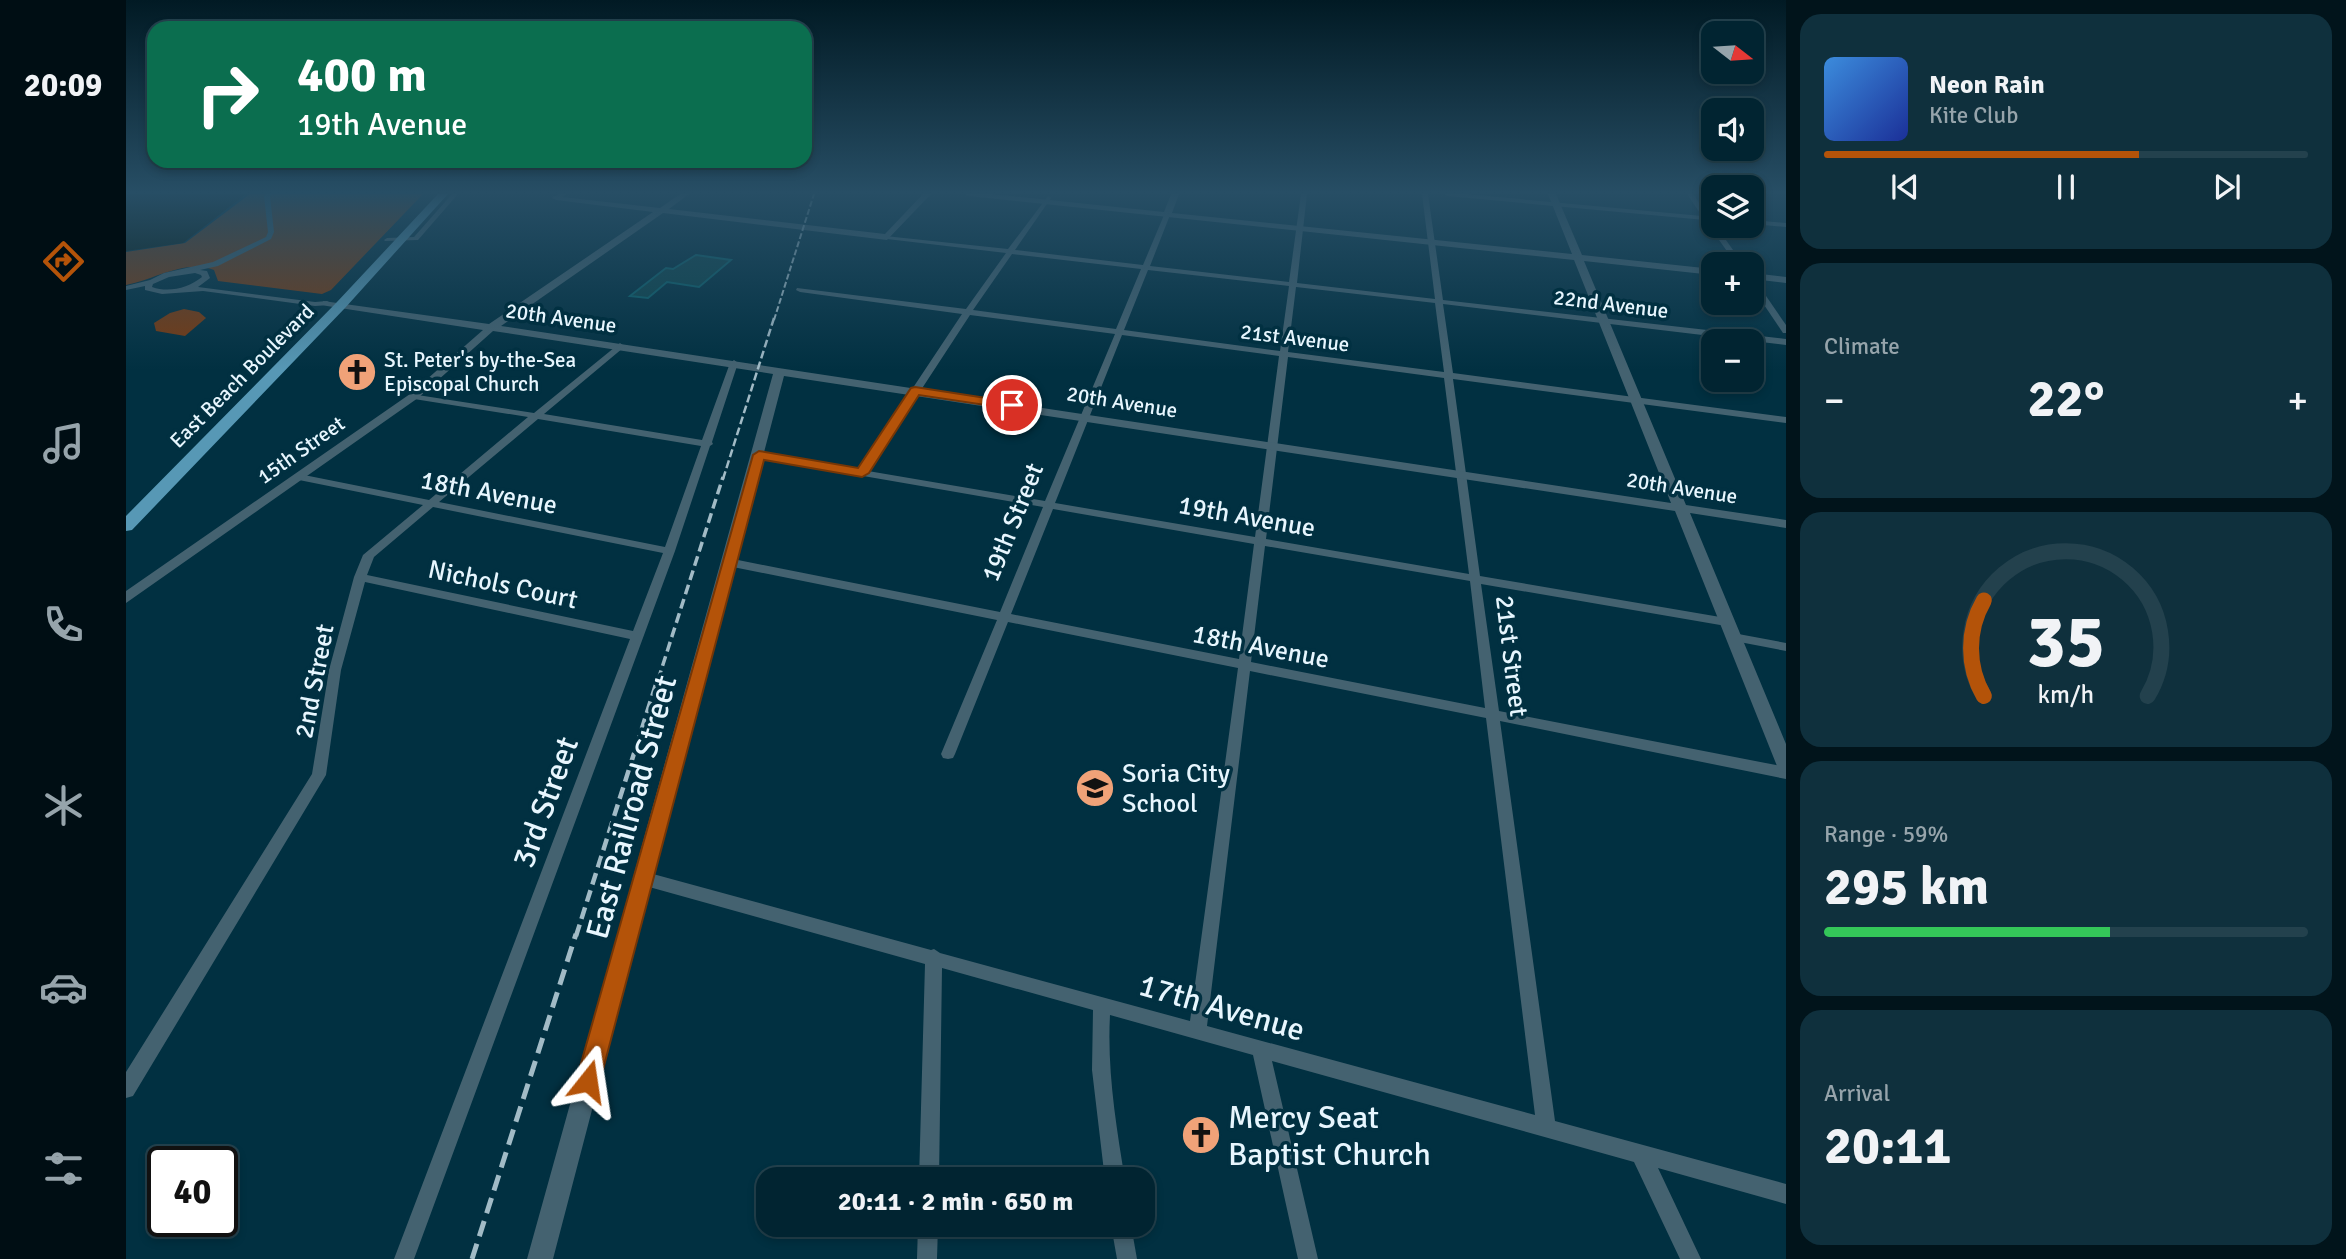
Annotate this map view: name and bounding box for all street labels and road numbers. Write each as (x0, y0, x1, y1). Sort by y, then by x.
street label: 22nd Avenue (1552, 284, 1670, 324)
street label: 20th Avenue (504, 297, 618, 339)
street label: East Beach Boulevard (164, 298, 320, 454)
street label: 21st Avenue (1239, 318, 1351, 358)
street label: 20th Avenue (1065, 380, 1179, 424)
street label: 15th Street (252, 410, 350, 490)
street label: 19th Street (975, 459, 1051, 586)
street label: 18th Avenue (418, 464, 560, 522)
street label: 20th Avenue (1625, 466, 1739, 510)
street label: 19th Avenue (1176, 489, 1318, 545)
street label: Nichols Court (425, 554, 580, 616)
street label: 21st Street (1488, 594, 1534, 719)
street label: 18th Avenue (1190, 618, 1332, 676)
street label: 2nd Street (288, 621, 342, 741)
street label: East Railroad Street (578, 671, 685, 943)
street label: 3rd Street (504, 732, 587, 873)
street label: 17th Avenue (1135, 965, 1309, 1050)

